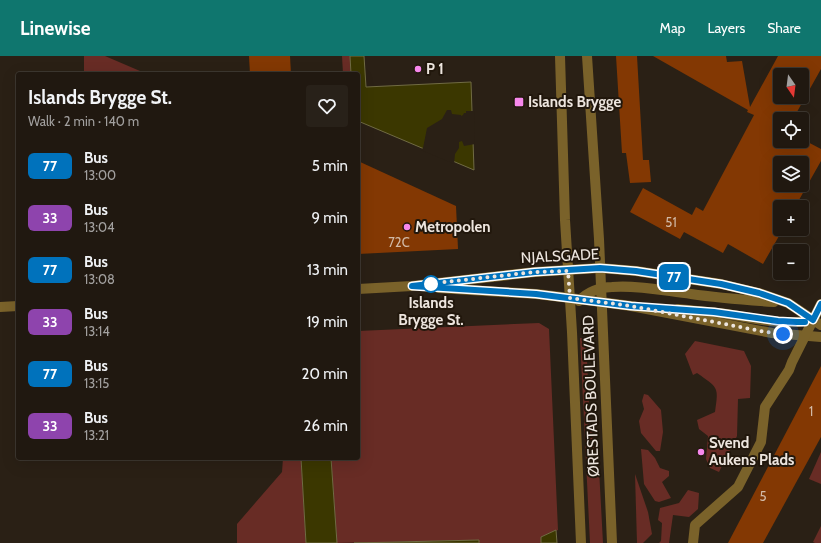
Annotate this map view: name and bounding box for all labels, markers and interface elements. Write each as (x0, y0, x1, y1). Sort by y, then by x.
text: Linewise (20, 17, 91, 40)
text: Map (660, 19, 685, 37)
text: Layers (707, 19, 745, 37)
text: Share (767, 19, 801, 37)
place label: P 1 (426, 60, 444, 78)
marker: P 1 (413, 64, 423, 74)
north arrow (773, 68, 809, 104)
map controls (773, 68, 809, 280)
button: heart (306, 85, 348, 127)
text: Islands Brygge St. (28, 86, 172, 109)
place label: Islands Brygge (528, 93, 622, 111)
marker: Islands Brygge (513, 96, 525, 108)
button: locate (773, 112, 809, 148)
text: Walk · 2 min · 140 m (28, 113, 139, 129)
text: Bus (84, 149, 108, 167)
button: layers (773, 156, 809, 192)
text: 77 (43, 157, 57, 175)
text: 5 min (312, 157, 348, 175)
text: 13:00 (84, 167, 116, 183)
button: + (773, 200, 809, 236)
text: Bus (84, 201, 108, 219)
text: 33 (42, 209, 58, 227)
text: 9 min (311, 209, 348, 227)
house number: 51 (665, 214, 677, 230)
place label: Metropolen (415, 218, 491, 236)
text: 13:04 (84, 219, 115, 235)
marker: Metropolen (402, 222, 412, 232)
house number: 72C (388, 234, 410, 250)
button: − (773, 244, 809, 280)
street label: NJALSGADE (520, 245, 600, 267)
text: Bus (84, 253, 108, 271)
text: 77 (43, 261, 57, 279)
text: 13 min (307, 261, 348, 279)
line badge: 77 (656, 264, 692, 290)
text: 77 (667, 268, 681, 286)
text: 13:08 (84, 271, 115, 287)
marker: Islands Brygge St. (422, 275, 440, 293)
place label: Islands Brygge St. (398, 294, 464, 329)
text: Bus (84, 305, 108, 323)
text: 33 (42, 313, 58, 331)
text: 19 min (306, 313, 348, 331)
street label: ØRESTADS BOULEVARD (579, 315, 603, 477)
text: 13:14 (84, 323, 110, 339)
your location (773, 324, 793, 344)
text: Bus (84, 357, 108, 375)
text: 77 (43, 365, 57, 383)
text: 20 min (302, 365, 348, 383)
text: 13:15 (84, 375, 109, 391)
house number: 1 (809, 403, 813, 419)
text: Bus (84, 409, 108, 427)
text: 33 (42, 417, 58, 435)
text: 26 min (304, 417, 348, 435)
text: 13:21 (84, 427, 109, 443)
place label: Svend Aukens Plads (709, 434, 794, 469)
marker: Svend Aukens Plads (696, 447, 706, 457)
house number: 5 (759, 488, 767, 504)

